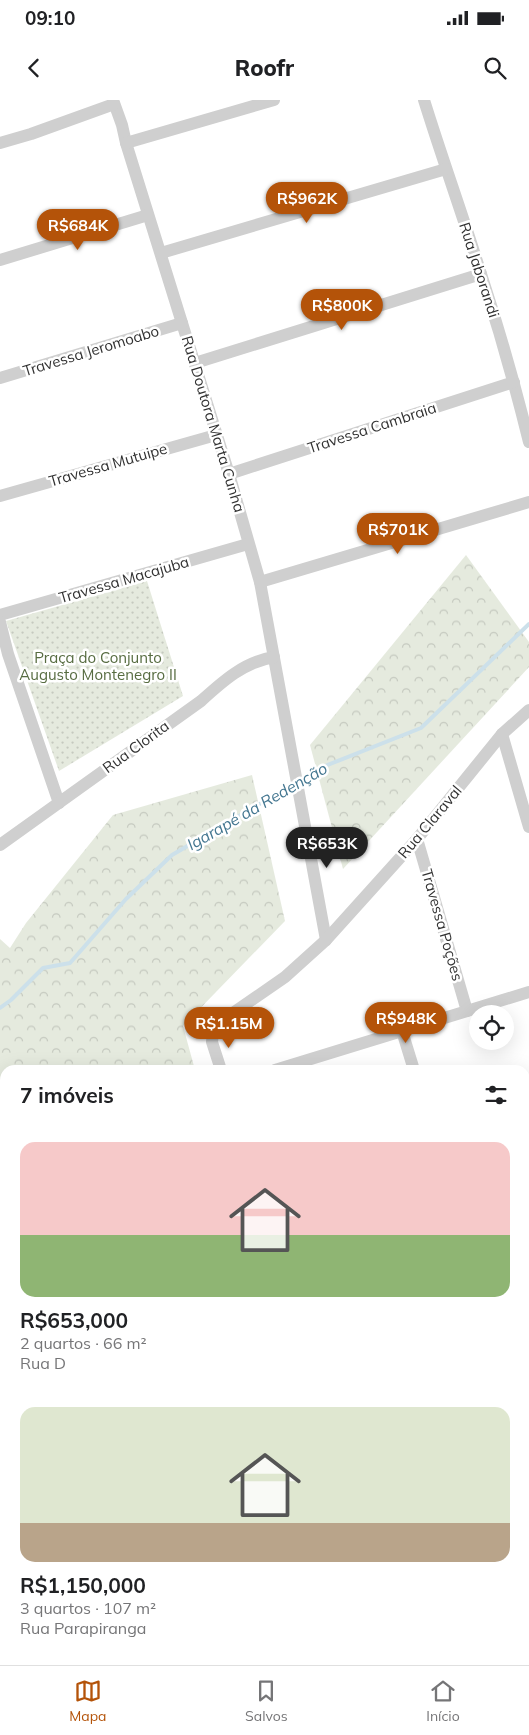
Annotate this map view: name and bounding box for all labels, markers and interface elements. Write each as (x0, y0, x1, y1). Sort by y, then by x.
text: 09:10 (25, 6, 75, 30)
icon: back (20, 54, 48, 82)
text: Roofr (235, 54, 294, 82)
icon: search (481, 54, 509, 82)
pin: R$962K (266, 182, 348, 224)
text: R$962K (277, 188, 337, 208)
pin: R$684K (37, 208, 119, 251)
text: R$684K (48, 215, 108, 235)
street label: Rua Jaborandi (455, 220, 504, 320)
pin: R$800K (301, 288, 383, 331)
text: R$800K (312, 295, 372, 315)
street label: Travessa Jeromoabo (20, 321, 161, 380)
street label: Rua Doutora Marta Cunha (178, 333, 249, 514)
street label: Travessa Cambraia (305, 398, 439, 457)
street label: Travessa Mutuipe (47, 439, 169, 490)
pin: R$701K (357, 512, 439, 555)
text: R$701K (368, 519, 428, 539)
street label: Travessa Macajuba (57, 552, 191, 607)
park label: Praça do Conjunto Augusto Montenegro II (19, 648, 177, 684)
street label: Rua Clorita (99, 716, 173, 777)
water label: Igarapé da Redenção (183, 758, 331, 854)
street label: Rua Claraval (394, 781, 466, 862)
pin: R$653K (286, 826, 368, 869)
text: R$653K (297, 833, 357, 853)
street label: Travessa Poções (417, 867, 468, 983)
pin: R$948K (365, 1002, 447, 1044)
map controls (469, 1005, 514, 1050)
button: locate (469, 1005, 514, 1050)
pin: R$1.15M (183, 1006, 275, 1049)
text: R$948K (376, 1008, 436, 1028)
text: R$1.15M (195, 1013, 263, 1033)
icon: filters (482, 1081, 510, 1109)
text: 7 imóveis (20, 1082, 114, 1108)
icon: home (220, 1175, 310, 1265)
text: R$653,000 (20, 1307, 128, 1333)
text: 2 quartos · 66 m² (20, 1333, 147, 1353)
text: Rua D (20, 1353, 66, 1373)
icon: home (220, 1440, 310, 1530)
text: R$1,150,000 (20, 1572, 146, 1598)
text: 3 quartos · 107 m² (20, 1598, 156, 1618)
text: Rua Parapiranga (20, 1618, 146, 1638)
tab: Mapa (69, 1677, 106, 1725)
tab: Salvos (245, 1677, 288, 1725)
tab: Início (426, 1677, 460, 1725)

